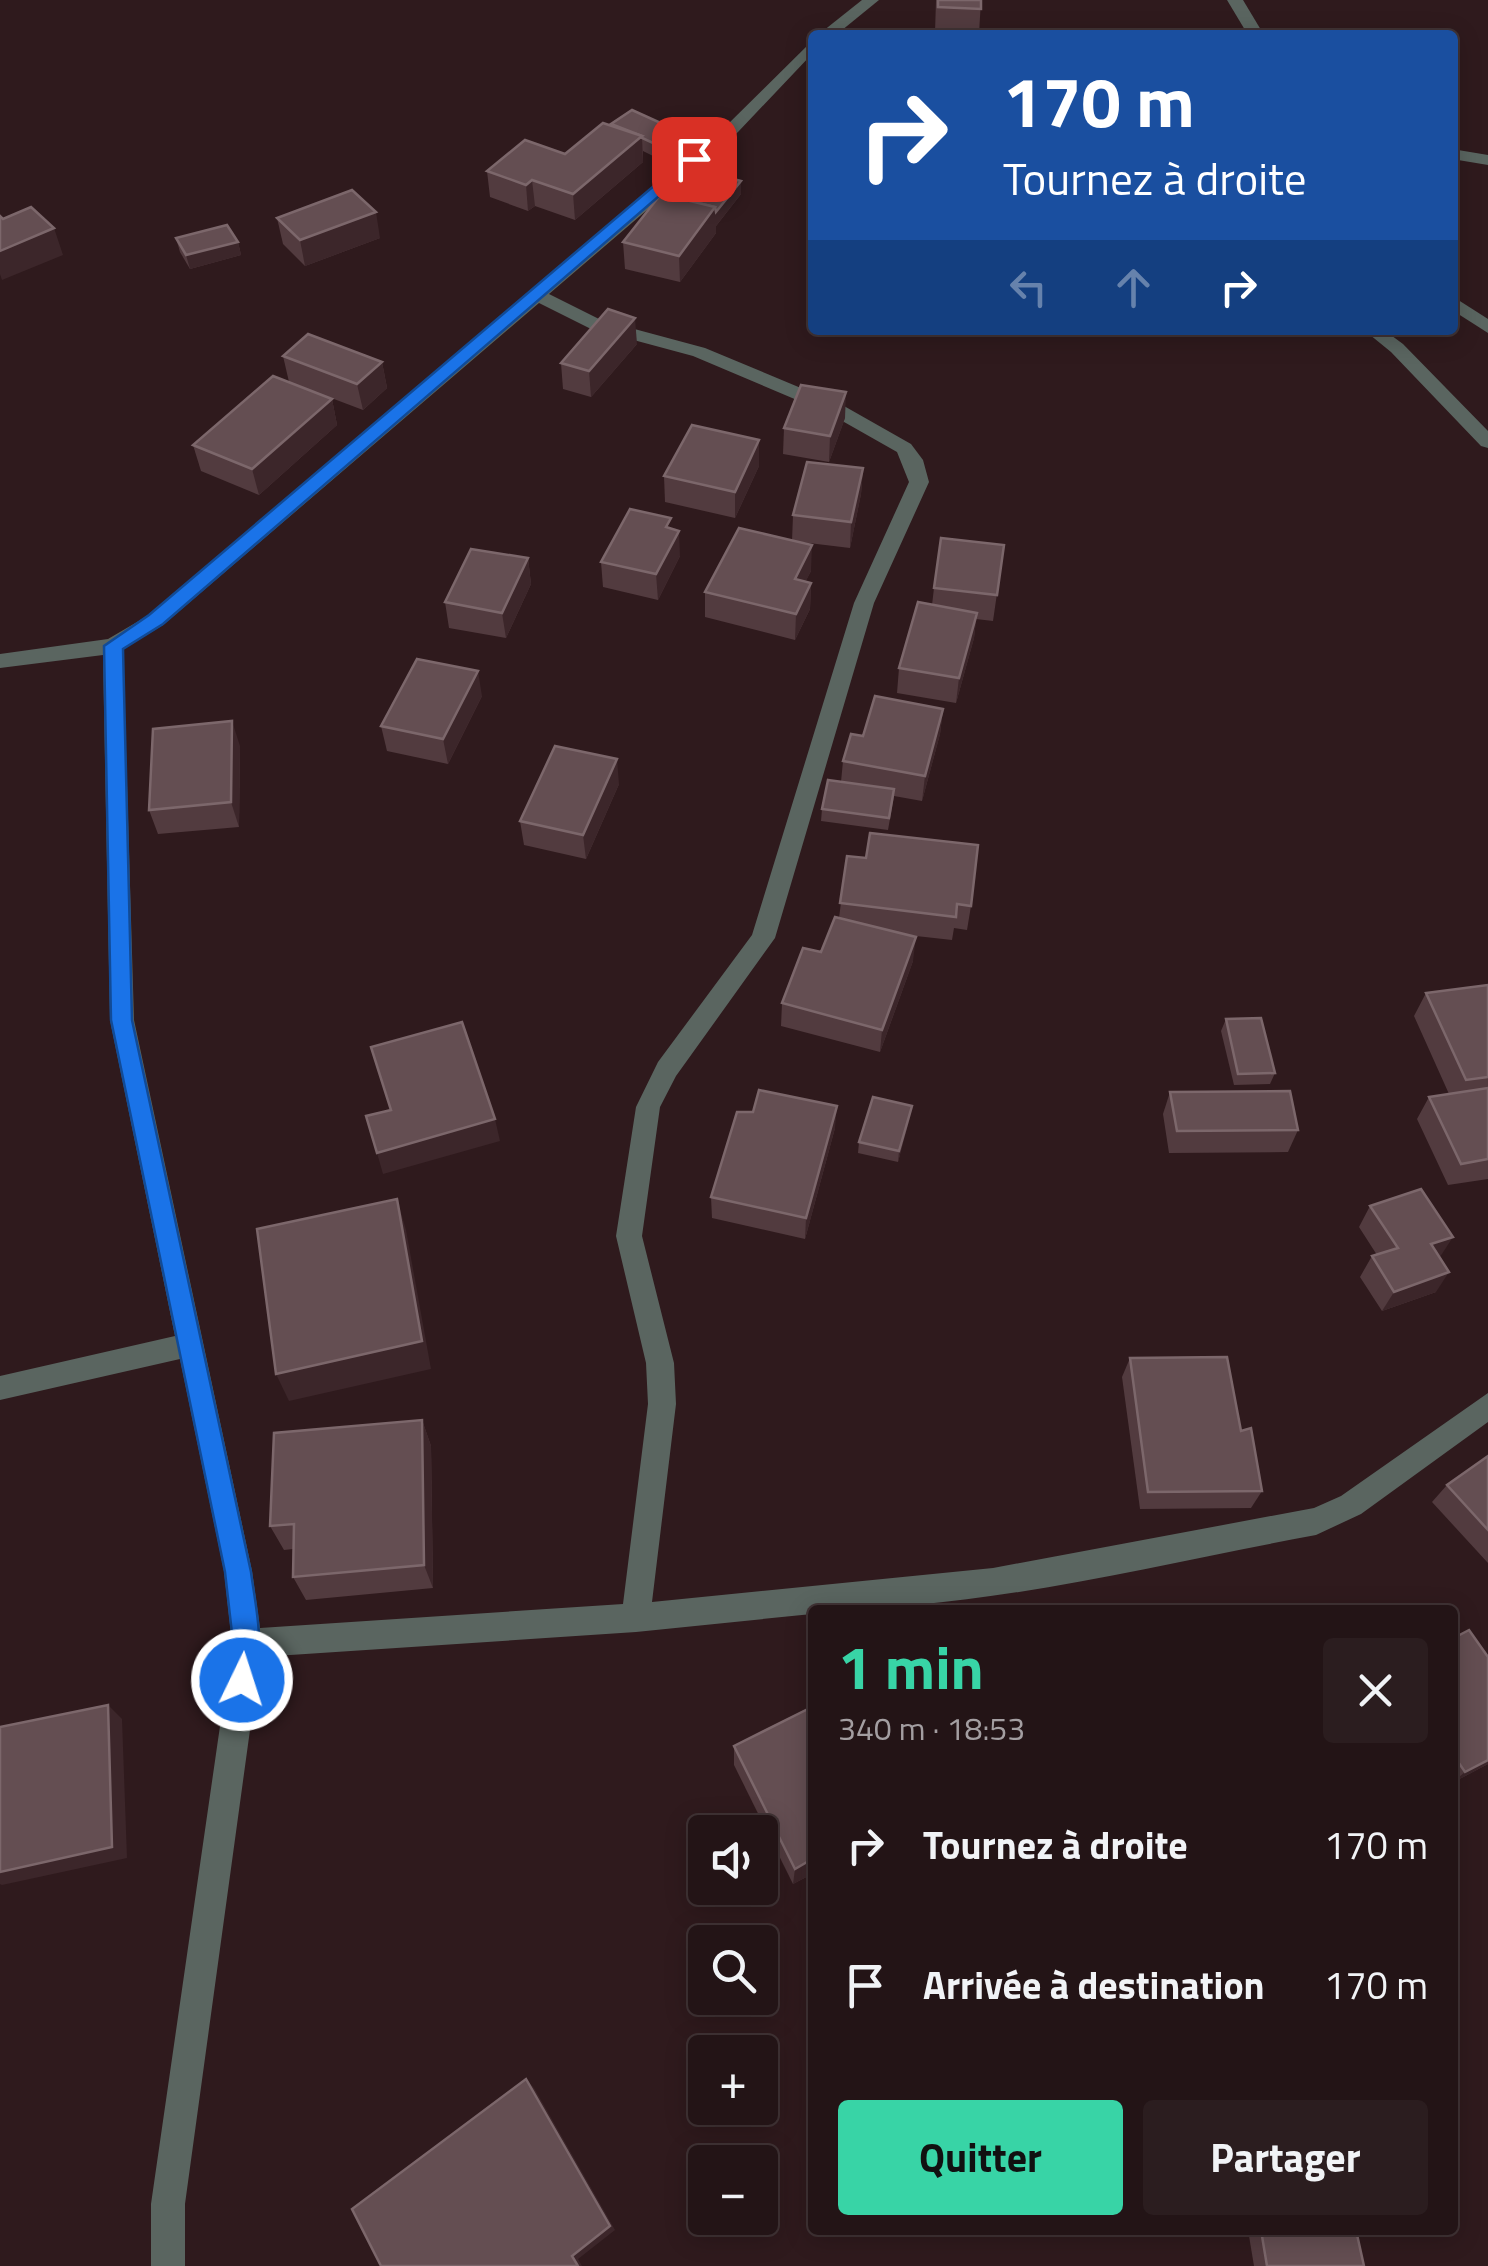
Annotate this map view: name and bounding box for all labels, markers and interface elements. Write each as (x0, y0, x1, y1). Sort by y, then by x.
text: 170 m (1003, 48, 1195, 154)
icon: right (838, 70, 968, 200)
pin (652, 117, 737, 202)
icon: arrive (667, 132, 722, 187)
text: Tournez à droite (1003, 144, 1307, 212)
icon: left (1001, 260, 1056, 315)
icon: ahead (1106, 260, 1161, 315)
icon: right (1211, 260, 1266, 315)
text: 1 min (838, 1621, 984, 1712)
position arrow (190, 1628, 294, 1732)
button: close (1323, 1638, 1428, 1743)
text: 340 m · 18:53 (838, 1704, 1025, 1752)
map controls (688, 1815, 778, 2235)
button: sound (688, 1815, 778, 1905)
text: Tournez à droite (923, 1816, 1188, 1874)
text: 170 m (1324, 1816, 1428, 1874)
icon: right (838, 1818, 893, 1873)
button: search (688, 1925, 778, 2015)
text: Arrivée à destination (923, 1956, 1265, 2014)
text: 170 m (1324, 1956, 1428, 2014)
icon: arrive (838, 1958, 893, 2013)
button: + (688, 2035, 778, 2125)
button: Quitter (838, 2100, 1123, 2215)
button: Partager (1143, 2100, 1428, 2215)
button: − (688, 2145, 778, 2235)

